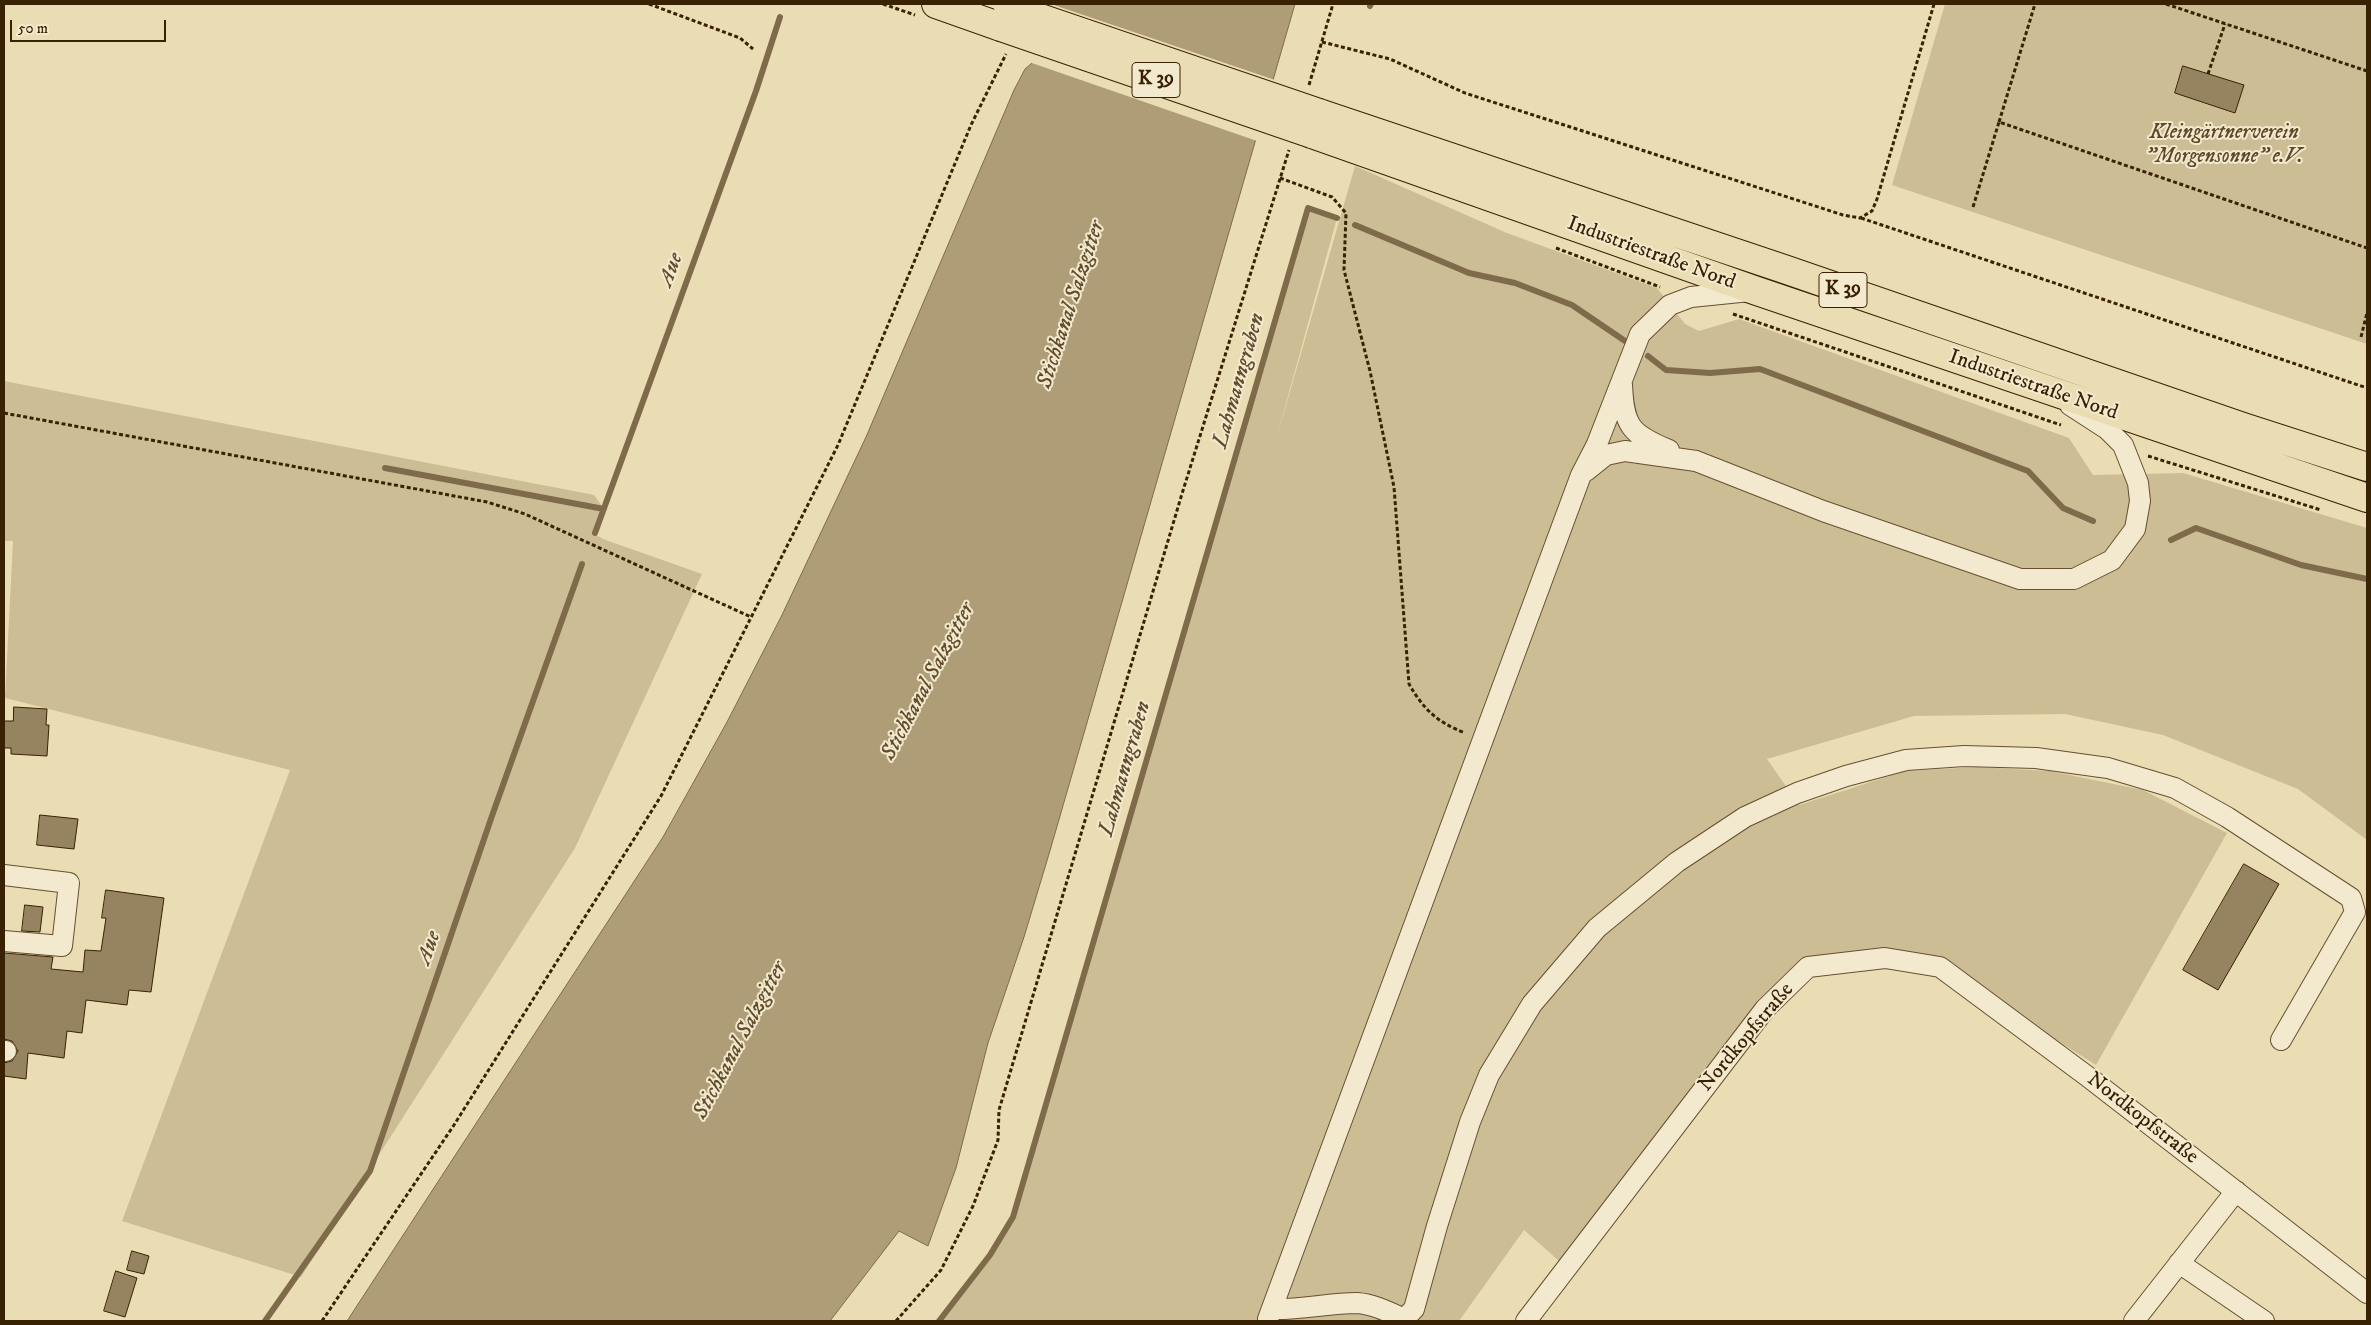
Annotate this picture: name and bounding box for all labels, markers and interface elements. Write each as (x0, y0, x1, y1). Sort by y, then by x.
scale bar (12, 10, 169, 42)
text: 50 m (18, 19, 48, 38)
road number: K 39 (1132, 62, 1180, 98)
park label: Kleingärtnerverein "Morgensonne" e.V. (2145, 121, 2303, 171)
street label: Industriestraße Nord (1563, 212, 1739, 296)
water label: Stichkanal Salzgitter (1032, 218, 1112, 392)
water label: Aue (654, 250, 690, 290)
road number: K 39 (1819, 272, 1867, 308)
water label: Lahmanngraben (1208, 311, 1272, 451)
street label: Industriestraße Nord (1945, 345, 2121, 427)
water label: Stichkanal Salzgitter (876, 599, 982, 765)
water label: Lahmanngraben (1094, 699, 1158, 839)
water label: Aue (412, 928, 448, 968)
water label: Stichkanal Salzgitter (688, 958, 794, 1124)
street label: Nordkopfstraße (1694, 978, 1800, 1098)
street label: Nordkopfstraße (2081, 1068, 2203, 1170)

